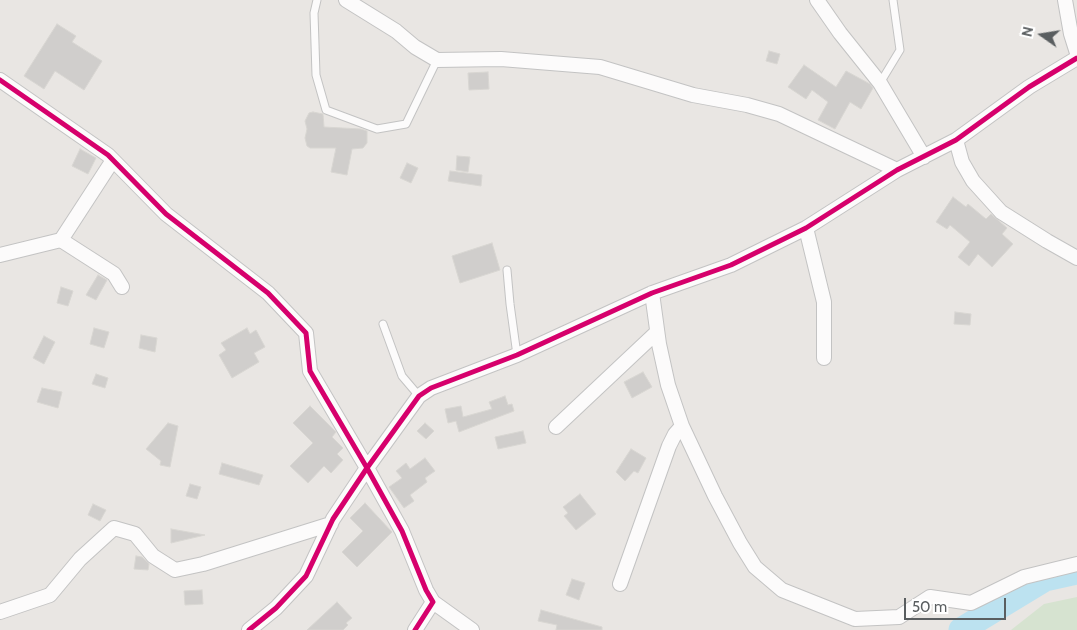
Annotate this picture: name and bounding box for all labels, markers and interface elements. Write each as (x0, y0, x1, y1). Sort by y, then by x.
north arrow (1017, 10, 1067, 60)
text: N (1018, 25, 1037, 38)
scale bar (907, 588, 1010, 620)
text: 50 m (912, 598, 947, 616)

